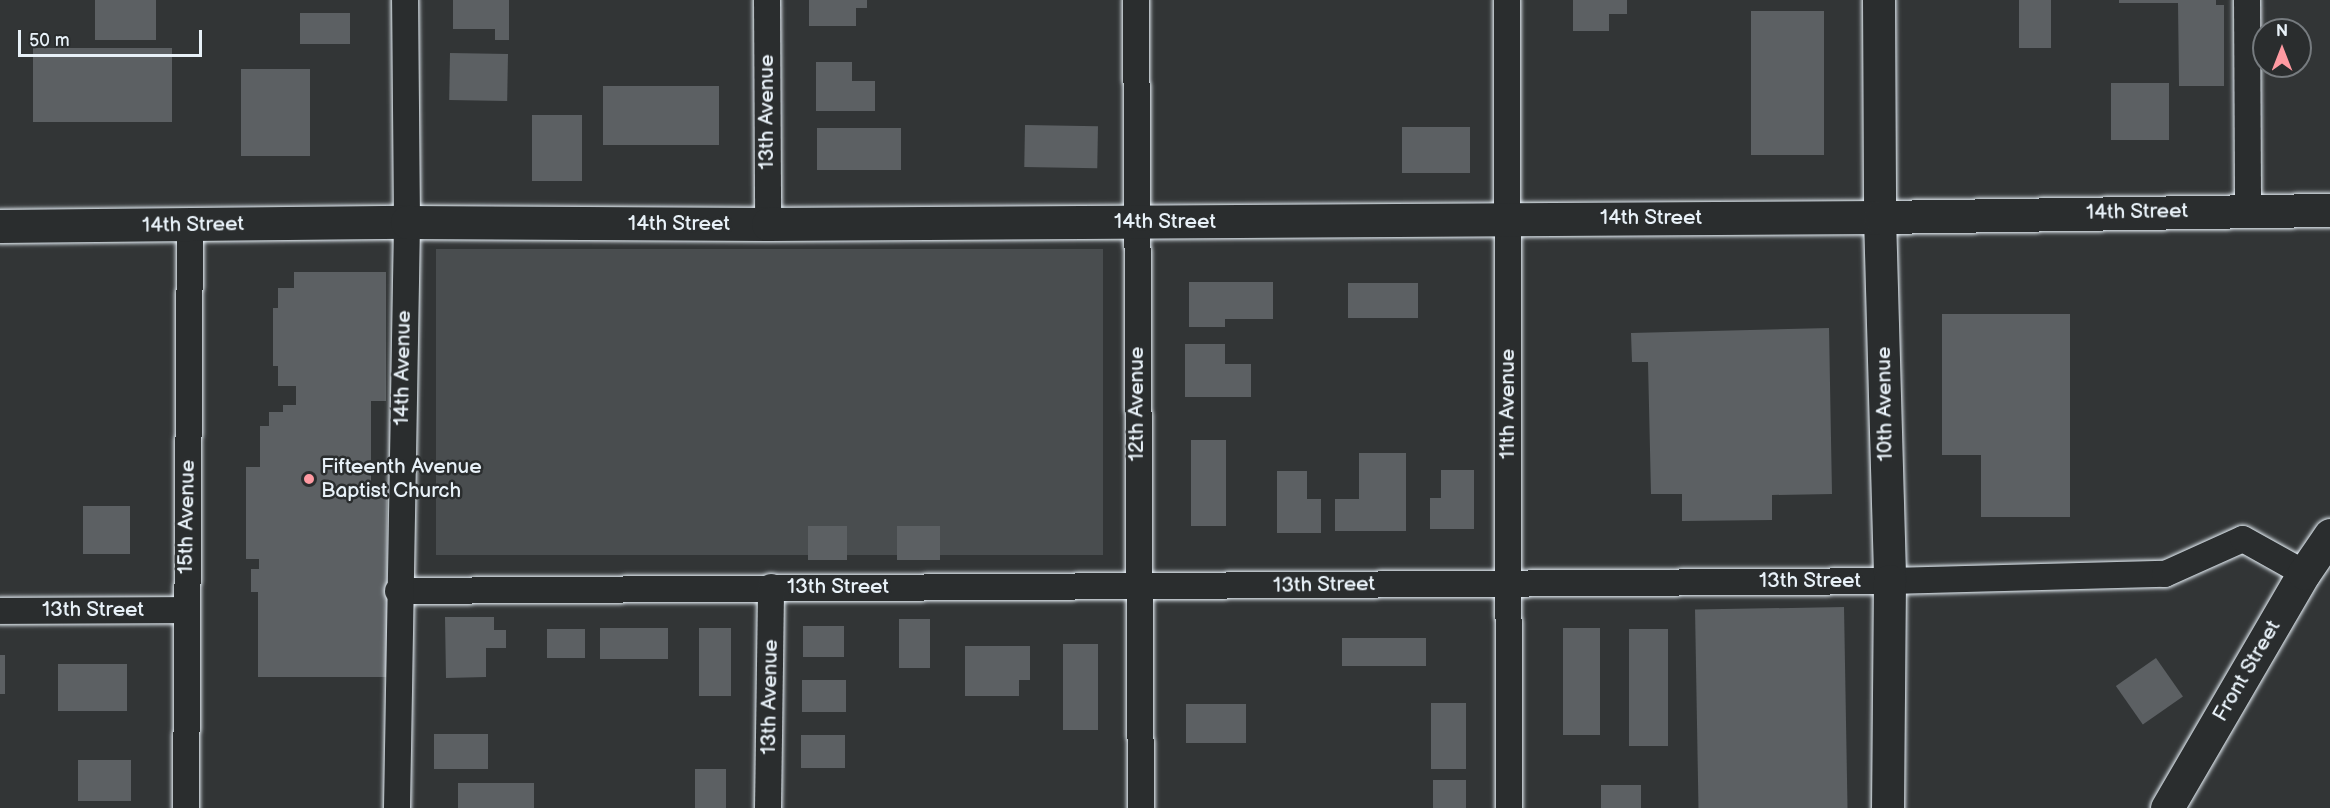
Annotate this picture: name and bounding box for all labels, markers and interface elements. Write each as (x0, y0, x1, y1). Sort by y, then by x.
scale bar (21, 18, 206, 56)
north arrow (2252, 18, 2312, 78)
text: N (2276, 22, 2288, 41)
text: 50 m (29, 30, 70, 51)
street label: 13th Avenue (754, 54, 780, 170)
street label: 14th Street (2086, 199, 2188, 225)
street label: 14th Street (1600, 205, 1702, 231)
street label: 14th Street (1114, 209, 1216, 235)
street label: 14th Street (628, 211, 730, 237)
street label: 14th Street (142, 212, 244, 238)
street label: 14th Avenue (389, 310, 417, 426)
street label: 10th Avenue (1871, 346, 1899, 462)
street label: 12th Avenue (1124, 347, 1150, 461)
street label: 11th Avenue (1495, 349, 1521, 459)
place label: Fifteenth Avenue Baptist Church (321, 454, 482, 504)
street label: 15th Avenue (173, 460, 201, 574)
marker: Fifteenth Avenue Baptist Church (302, 472, 316, 486)
street label: 13th Street (1759, 568, 1861, 594)
street label: 13th Street (1273, 572, 1375, 598)
street label: 13th Street (787, 574, 889, 600)
street label: 13th Street (42, 597, 144, 623)
street label: Front Street (2208, 616, 2286, 726)
street label: 13th Avenue (756, 639, 784, 755)

